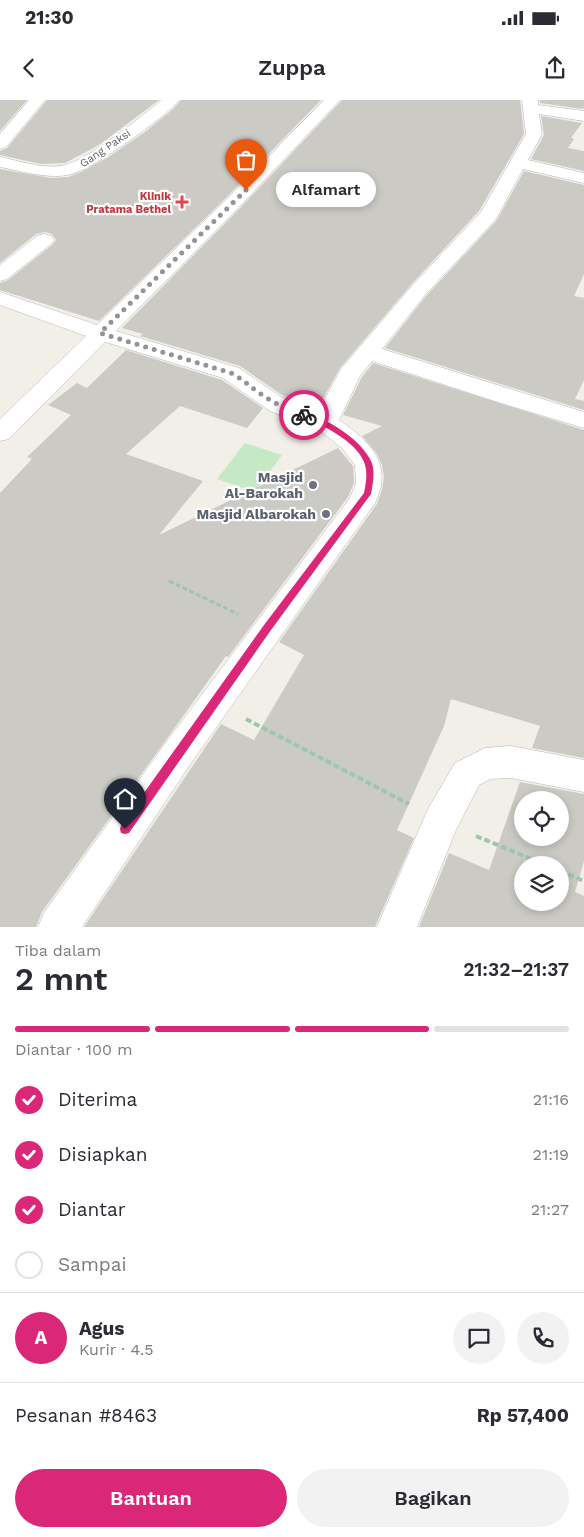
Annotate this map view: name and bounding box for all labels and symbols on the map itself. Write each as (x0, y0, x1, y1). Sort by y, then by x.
street label: Gang Paksi (77, 127, 133, 170)
pin (225, 139, 267, 190)
callout: Alfamart (276, 172, 376, 208)
place label: Klinik Pratama Bethel (86, 190, 171, 216)
marker: Klinik Pratama Bethel (175, 195, 189, 209)
courier (279, 390, 329, 440)
place label: Masjid Al-Barokah (225, 469, 303, 501)
marker: Masjid Al-Barokah (307, 479, 319, 491)
place label: Masjid Albarokah (196, 506, 316, 522)
marker: Masjid Albarokah (320, 508, 332, 520)
pin (104, 778, 146, 829)

